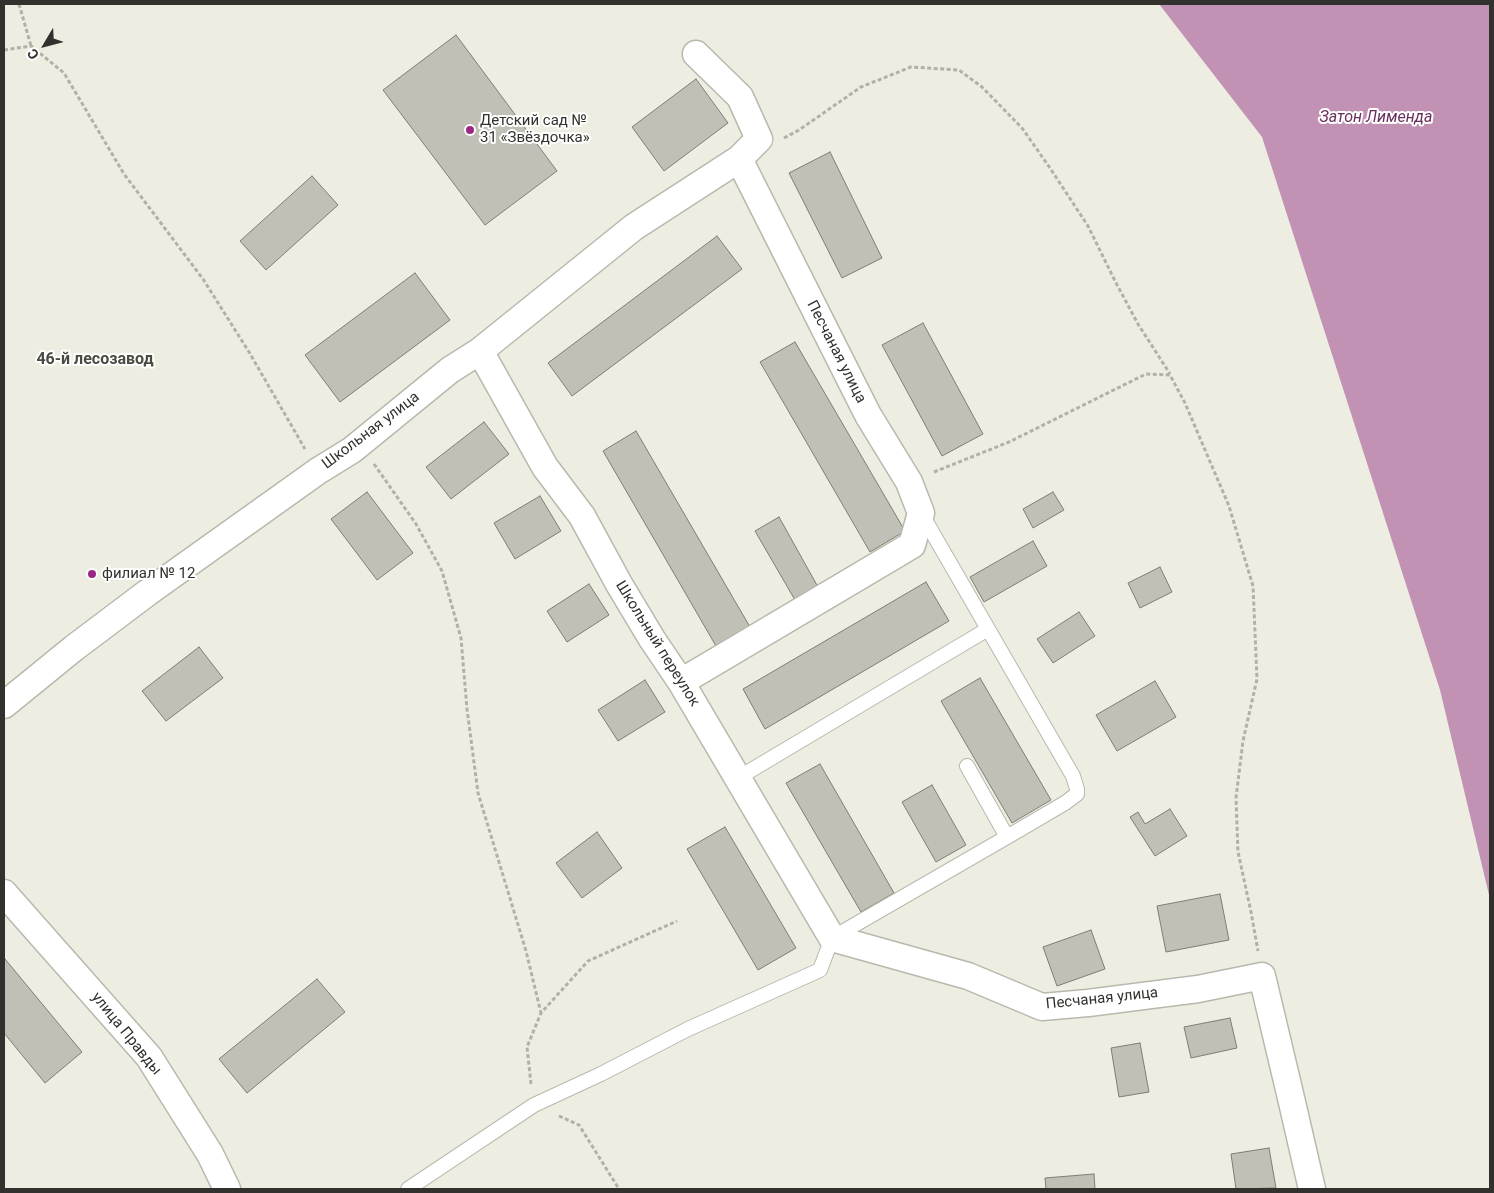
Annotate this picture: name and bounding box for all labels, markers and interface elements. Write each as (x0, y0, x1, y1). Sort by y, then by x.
north arrow (20, 20, 70, 70)
text: С (24, 46, 42, 63)
water label: Затон Лименда (1320, 108, 1432, 128)
place label: Детский сад № 31 «Звёздочка» (480, 112, 590, 147)
marker: Детский сад № 31 «Звёздочка» (464, 124, 476, 136)
street label: Песчаная улица (802, 298, 870, 406)
district label: 46-й лесозавод (36, 350, 154, 370)
street label: Школьная улица (319, 389, 423, 473)
place label: филиал № 12 (102, 565, 195, 583)
marker: филиал № 12 (86, 568, 98, 580)
street label: Школьный переулок (611, 578, 703, 710)
street label: Песчаная улица (1045, 984, 1159, 1014)
street label: улица Правды (87, 989, 165, 1079)

